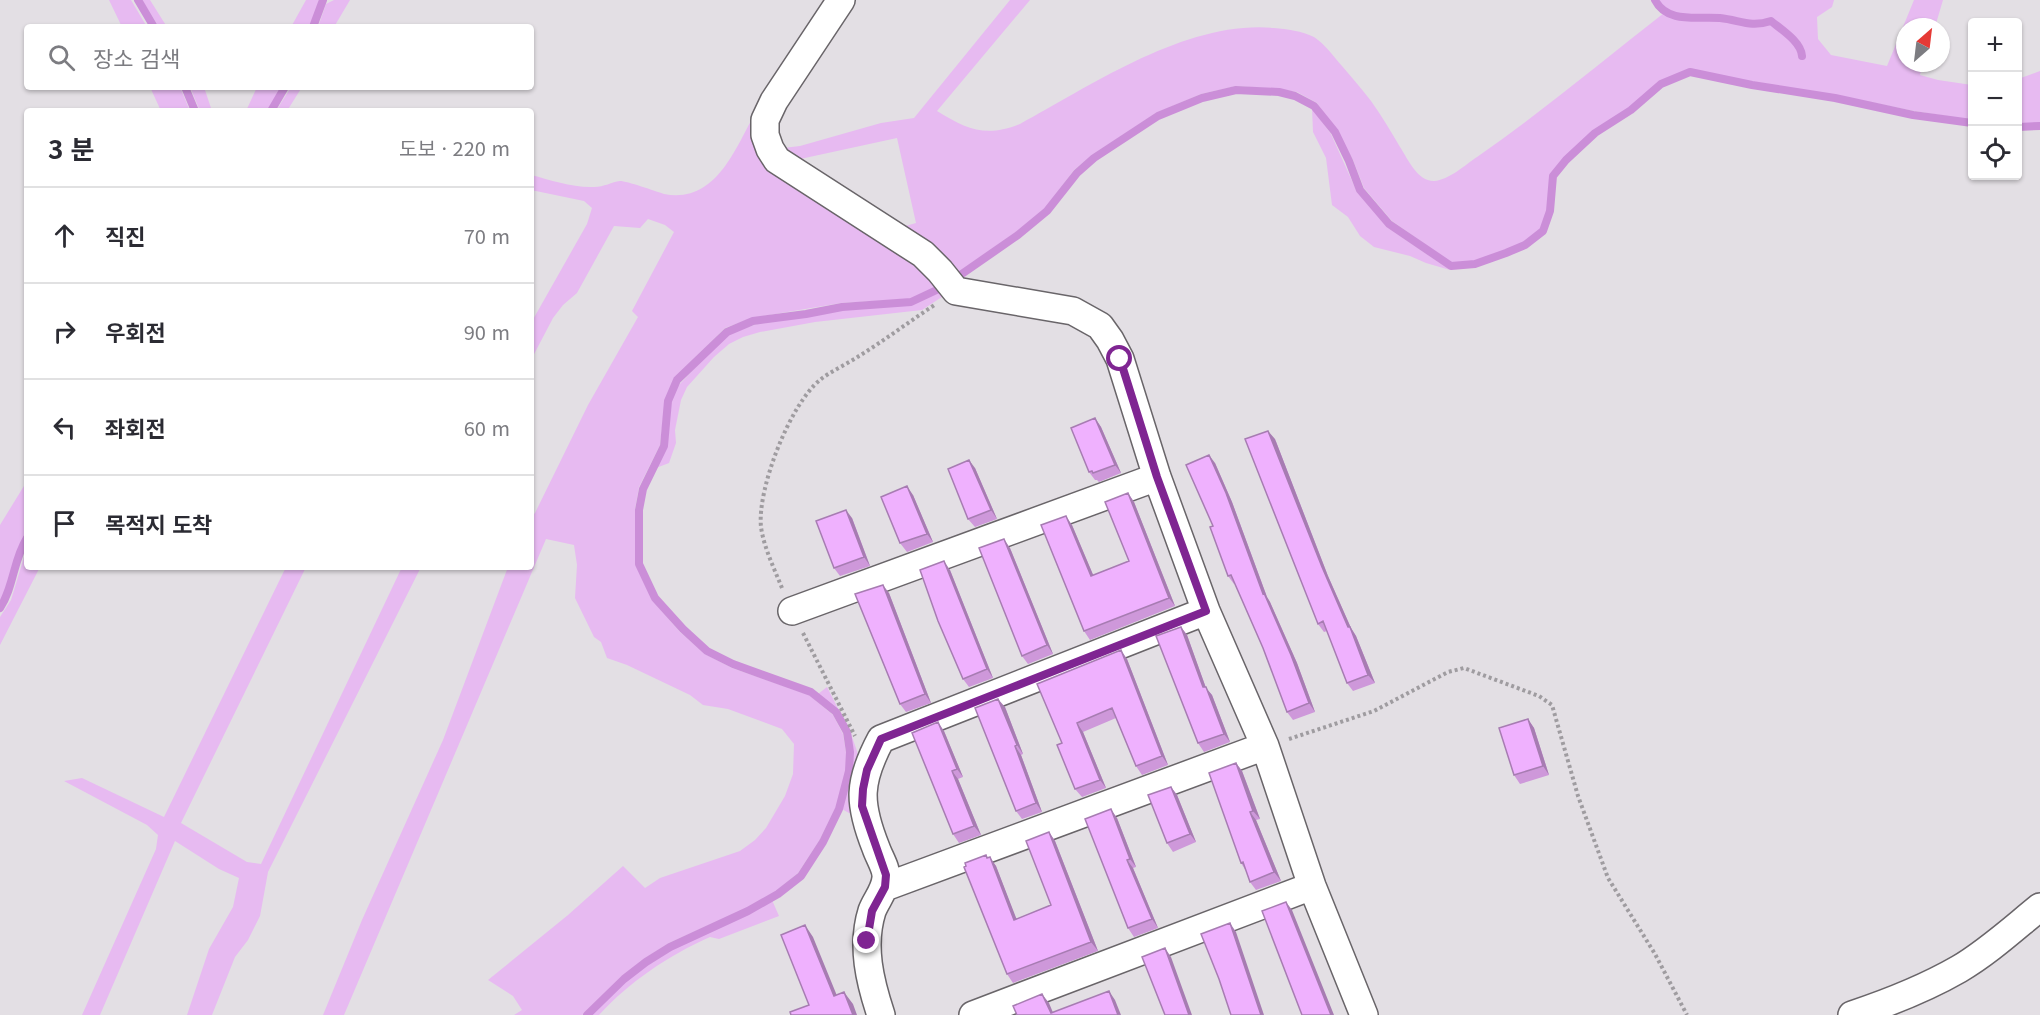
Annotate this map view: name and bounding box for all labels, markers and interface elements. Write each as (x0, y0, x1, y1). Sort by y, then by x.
north arrow (1896, 18, 1950, 72)
map controls (1968, 18, 2022, 180)
button: + (1968, 18, 2022, 72)
search box (24, 24, 534, 90)
icon: search (45, 41, 78, 74)
text: 장소 검색 (93, 41, 180, 73)
button: − (1968, 72, 2022, 126)
button: locate (1968, 126, 2022, 180)
text: 3 분 (48, 129, 95, 166)
text: 도보 · 220 m (399, 133, 510, 162)
icon: ahead (48, 219, 81, 252)
text: 직진 (105, 219, 145, 251)
text: 70 m (464, 221, 510, 250)
icon: right (48, 315, 81, 348)
text: 우회전 (105, 315, 166, 347)
text: 90 m (464, 317, 510, 346)
route start (1106, 345, 1132, 371)
icon: left (48, 411, 81, 444)
text: 좌회전 (105, 411, 166, 443)
text: 60 m (464, 413, 510, 442)
icon: arrive (48, 507, 81, 540)
text: 목적지 도착 (105, 507, 212, 539)
route end (853, 927, 879, 953)

